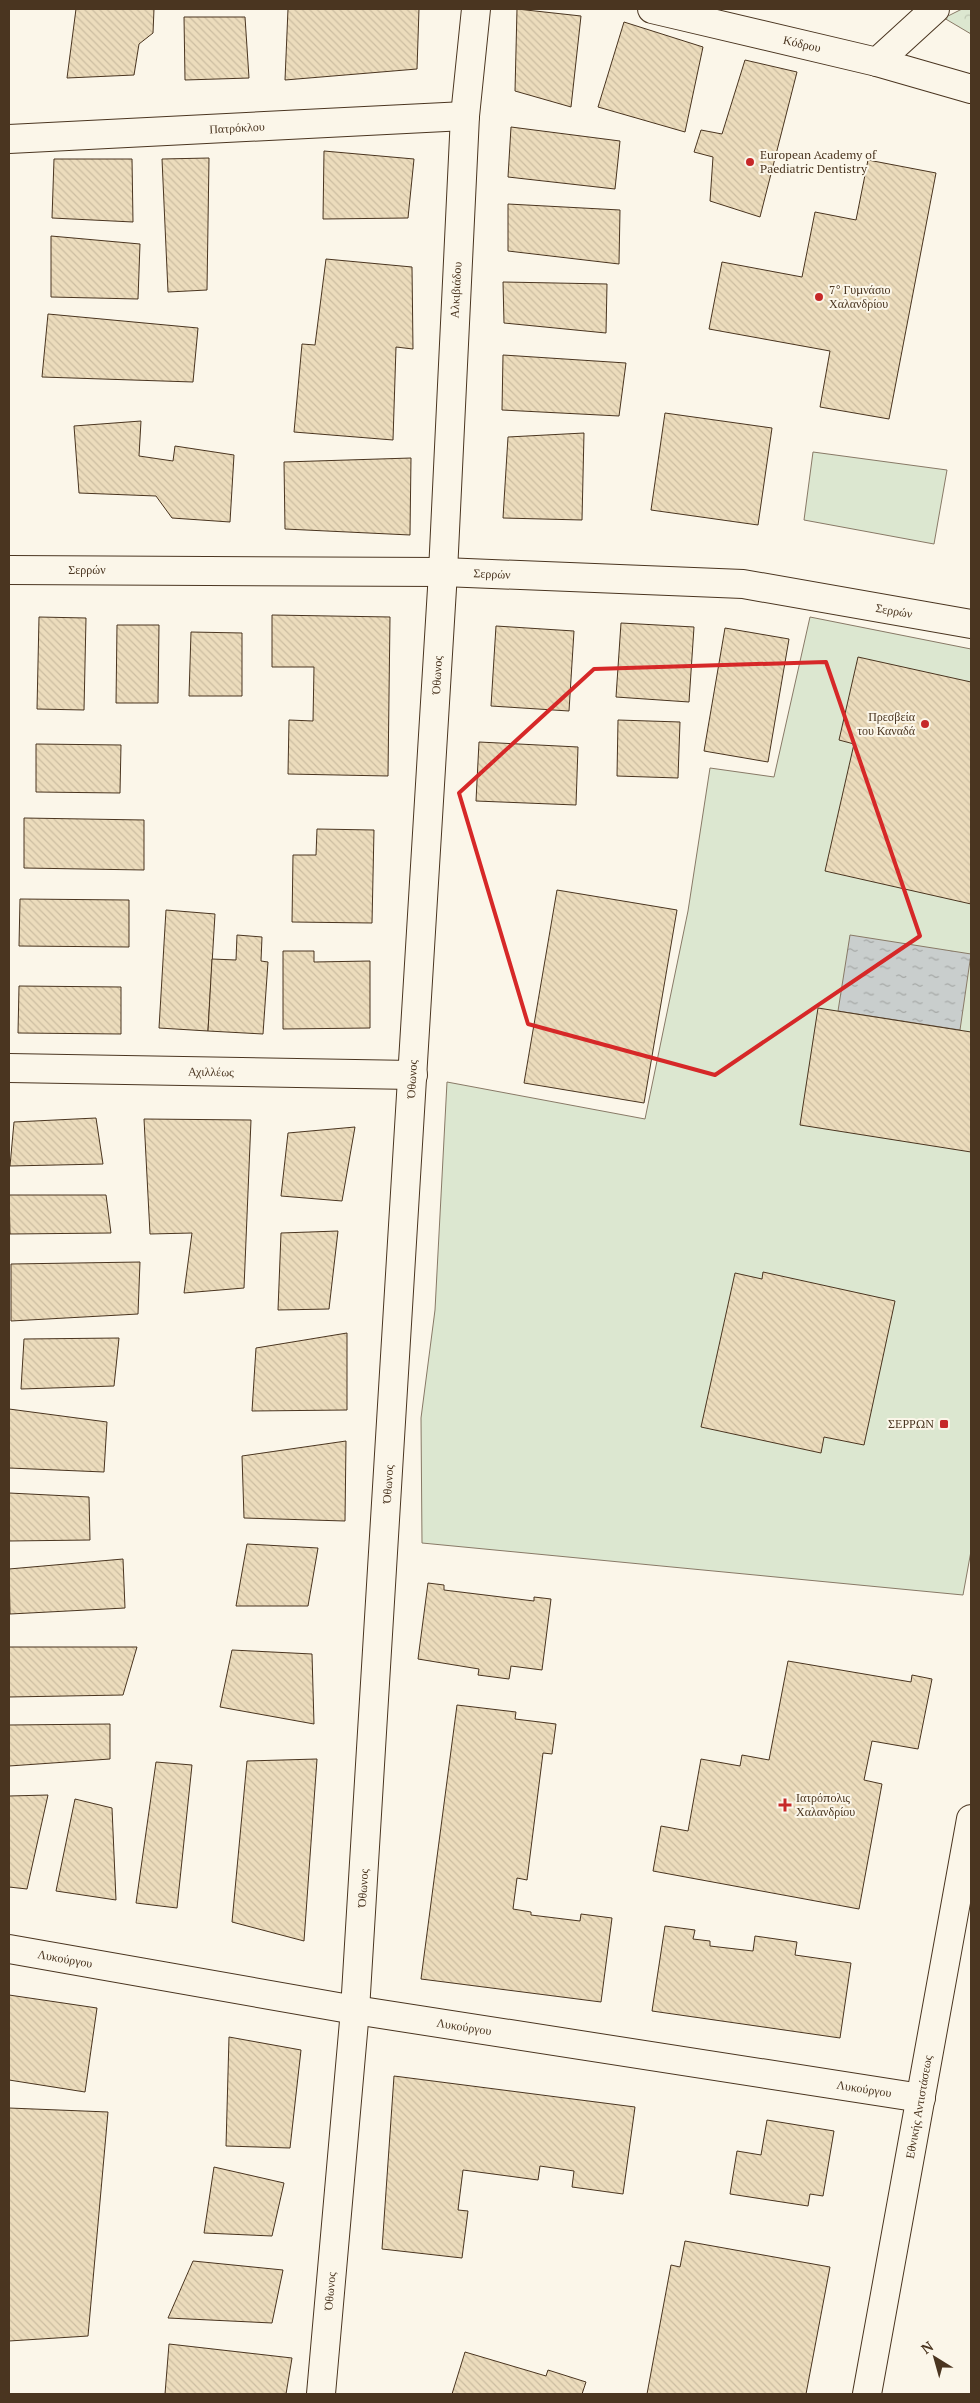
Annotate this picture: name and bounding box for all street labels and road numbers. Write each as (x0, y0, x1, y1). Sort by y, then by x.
street label: Κόδρου (782, 32, 822, 55)
street label: Πατρόκλου (209, 119, 265, 136)
street label: Αλκιβιάδου (447, 261, 464, 319)
street label: Σερρών (68, 562, 106, 577)
street label: Σερρών (473, 565, 512, 582)
street label: Σερρών (874, 600, 914, 621)
street label: Όθωνος (428, 655, 445, 696)
street label: Όθωνος (403, 1059, 420, 1100)
street label: Αχιλλέως (188, 1064, 234, 1079)
street label: Όθωνος (379, 1464, 396, 1505)
street label: Όθωνος (354, 1868, 371, 1909)
street label: Λυκούργου (36, 1946, 94, 1971)
street label: Λυκούργου (435, 2015, 493, 2038)
street label: Εθνικής Αντιστάσεως (902, 2054, 935, 2160)
street label: Λυκούργου (835, 2077, 893, 2100)
street label: Όθωνος (320, 2271, 339, 2312)

